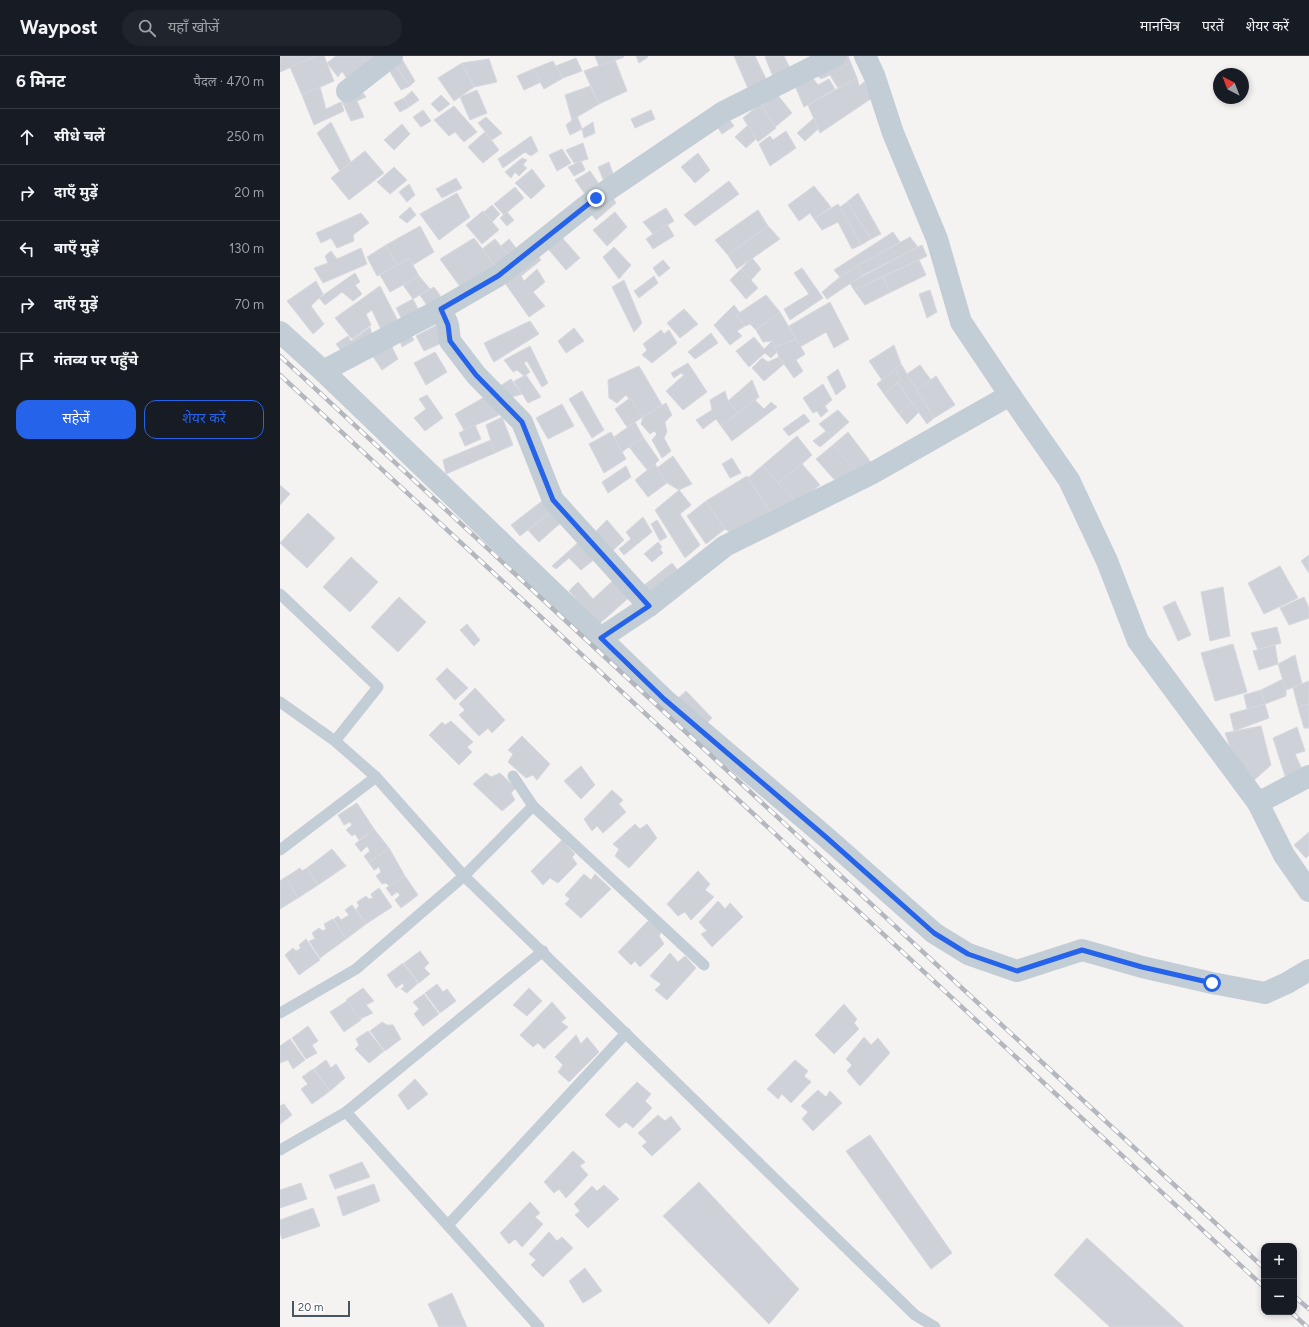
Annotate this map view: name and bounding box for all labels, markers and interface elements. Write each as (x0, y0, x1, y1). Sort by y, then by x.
search box (122, 10, 402, 46)
text: Waypost (20, 16, 98, 39)
icon: search (136, 17, 158, 39)
text: यहाँ खोजें (168, 18, 219, 36)
text: मानचित्र (1140, 18, 1180, 35)
text: परतें (1202, 18, 1224, 35)
text: शेयर करें (1246, 18, 1289, 35)
north arrow (1213, 68, 1249, 104)
text: 6 मिनट (16, 71, 66, 91)
text: पैदल · 470 m (194, 74, 264, 89)
icon: ahead (16, 126, 38, 148)
text: सीधे चलें (54, 127, 105, 145)
text: 250 m (227, 129, 264, 144)
icon: right (16, 182, 38, 204)
text: दाएँ मुड़ें (54, 183, 98, 201)
text: 20 m (234, 185, 264, 200)
route end (587, 189, 605, 207)
icon: left (16, 238, 38, 260)
text: बाएँ मुड़ें (54, 239, 99, 257)
text: 130 m (229, 241, 264, 256)
icon: right (16, 294, 38, 316)
text: दाएँ मुड़ें (54, 295, 98, 313)
text: 70 m (234, 297, 264, 312)
icon: arrive (16, 350, 38, 372)
text: गंतव्य पर पहुँचे (54, 351, 138, 369)
button: सहेजें (16, 400, 136, 439)
button: शेयर करें (144, 400, 264, 439)
route start (1203, 974, 1221, 992)
map controls (1261, 1243, 1297, 1315)
button: + (1261, 1243, 1297, 1279)
button: − (1261, 1279, 1297, 1315)
scale bar (292, 1299, 350, 1318)
text: 20 m (298, 1301, 323, 1314)

